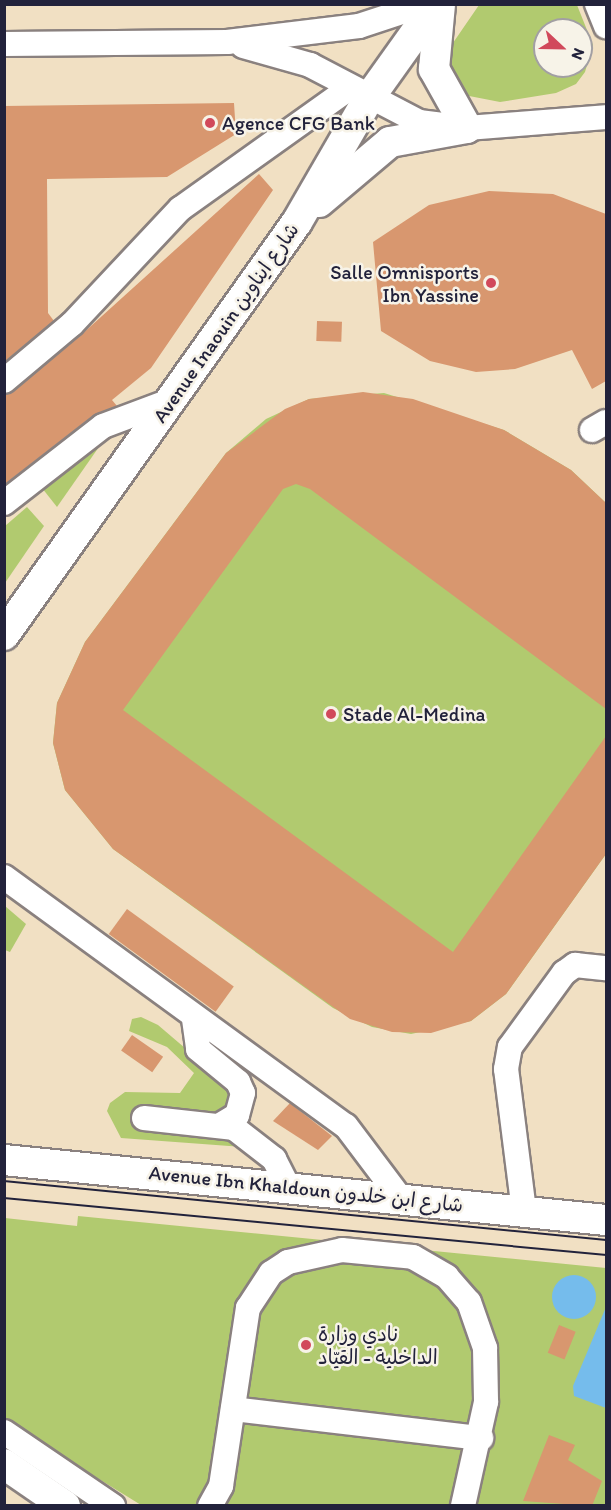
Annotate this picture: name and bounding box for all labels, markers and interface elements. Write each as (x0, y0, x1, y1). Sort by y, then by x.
north arrow (533, 18, 593, 78)
text: N (567, 46, 589, 63)
place label: Agence CFG Bank (222, 111, 375, 135)
marker: Agence CFG Bank (203, 116, 217, 130)
street label: Avenue Inaouin شارع ايناوين (148, 219, 304, 427)
place label: Salle Omnisports Ibn Yassine (331, 260, 479, 307)
marker: Salle Omnisports Ibn Yassine (484, 276, 498, 290)
place label: Stade Al-Medina (343, 702, 486, 726)
marker: Stade Al-Medina (324, 707, 338, 721)
street label: Avenue Ibn Khaldoun شارع ابن خلدون (148, 1161, 464, 1217)
place label: نادي وزارة الداخلية - القيّاد (318, 1322, 438, 1369)
marker: نادي وزارة الداخلية - القيّاد (299, 1338, 313, 1352)

